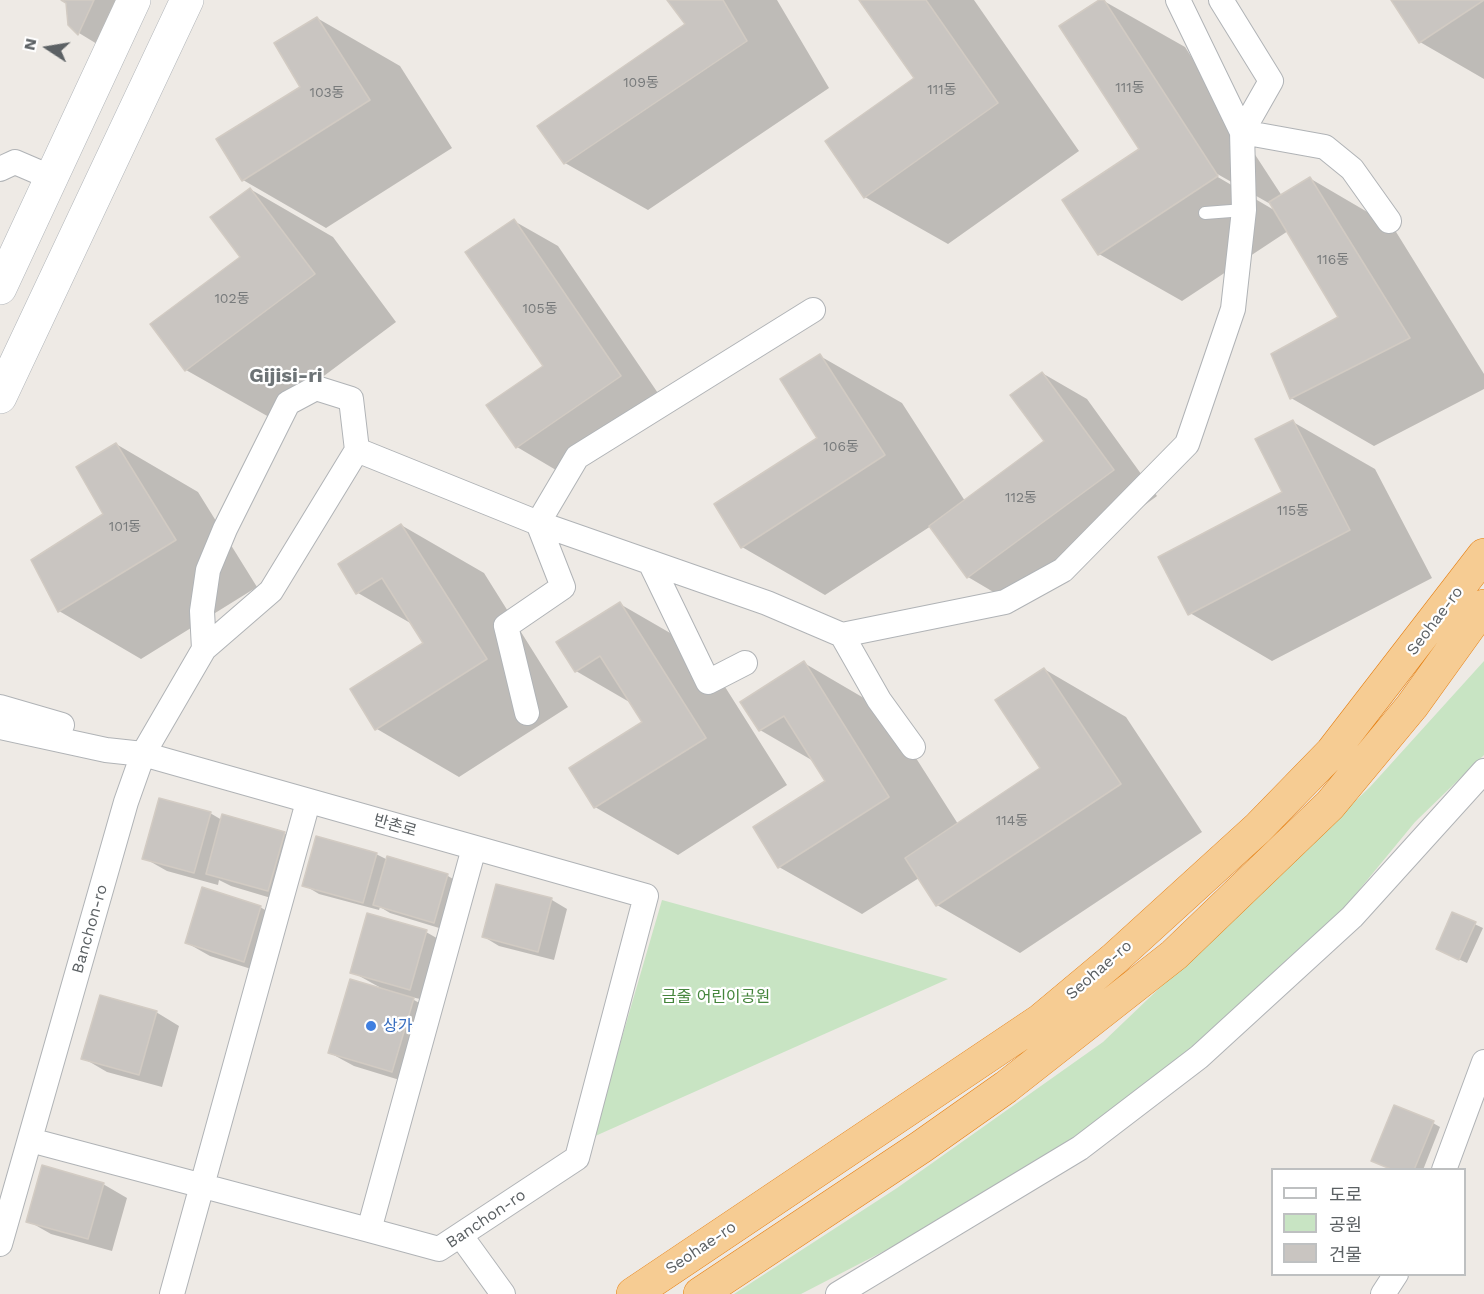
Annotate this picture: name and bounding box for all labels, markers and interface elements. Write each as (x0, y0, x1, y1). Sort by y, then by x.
north arrow (18, 18, 78, 78)
text: N (19, 36, 40, 52)
house number: 109동 (623, 75, 659, 91)
house number: 111동 (1115, 80, 1145, 96)
house number: 111동 (927, 82, 957, 98)
house number: 103동 (310, 85, 344, 101)
house number: 116동 (1317, 252, 1349, 268)
house number: 102동 (214, 291, 250, 307)
house number: 105동 (522, 301, 558, 317)
district label: Gijisi-ri (249, 364, 323, 388)
house number: 106동 (823, 439, 859, 455)
house number: 112동 (1005, 490, 1037, 506)
house number: 115동 (1277, 503, 1309, 519)
house number: 101동 (109, 519, 141, 535)
street label: Seohae-ro (1403, 583, 1467, 659)
street label: 반촌로 (371, 811, 419, 841)
house number: 114동 (996, 813, 1028, 829)
street label: Banchon-ro (68, 882, 112, 976)
street label: Seohae-ro (1062, 936, 1136, 1004)
park label: 금줄 어린이공원 (662, 987, 770, 1007)
place label: 상가 (383, 1016, 412, 1036)
marker: 상가 (364, 1019, 378, 1033)
legend (1271, 1168, 1466, 1276)
text: 도로 (1329, 1184, 1362, 1205)
street label: Banchon-ro (443, 1185, 529, 1253)
text: 공원 (1329, 1214, 1362, 1235)
street label: Seohae-ro (662, 1217, 740, 1279)
text: 건물 (1329, 1244, 1362, 1265)

